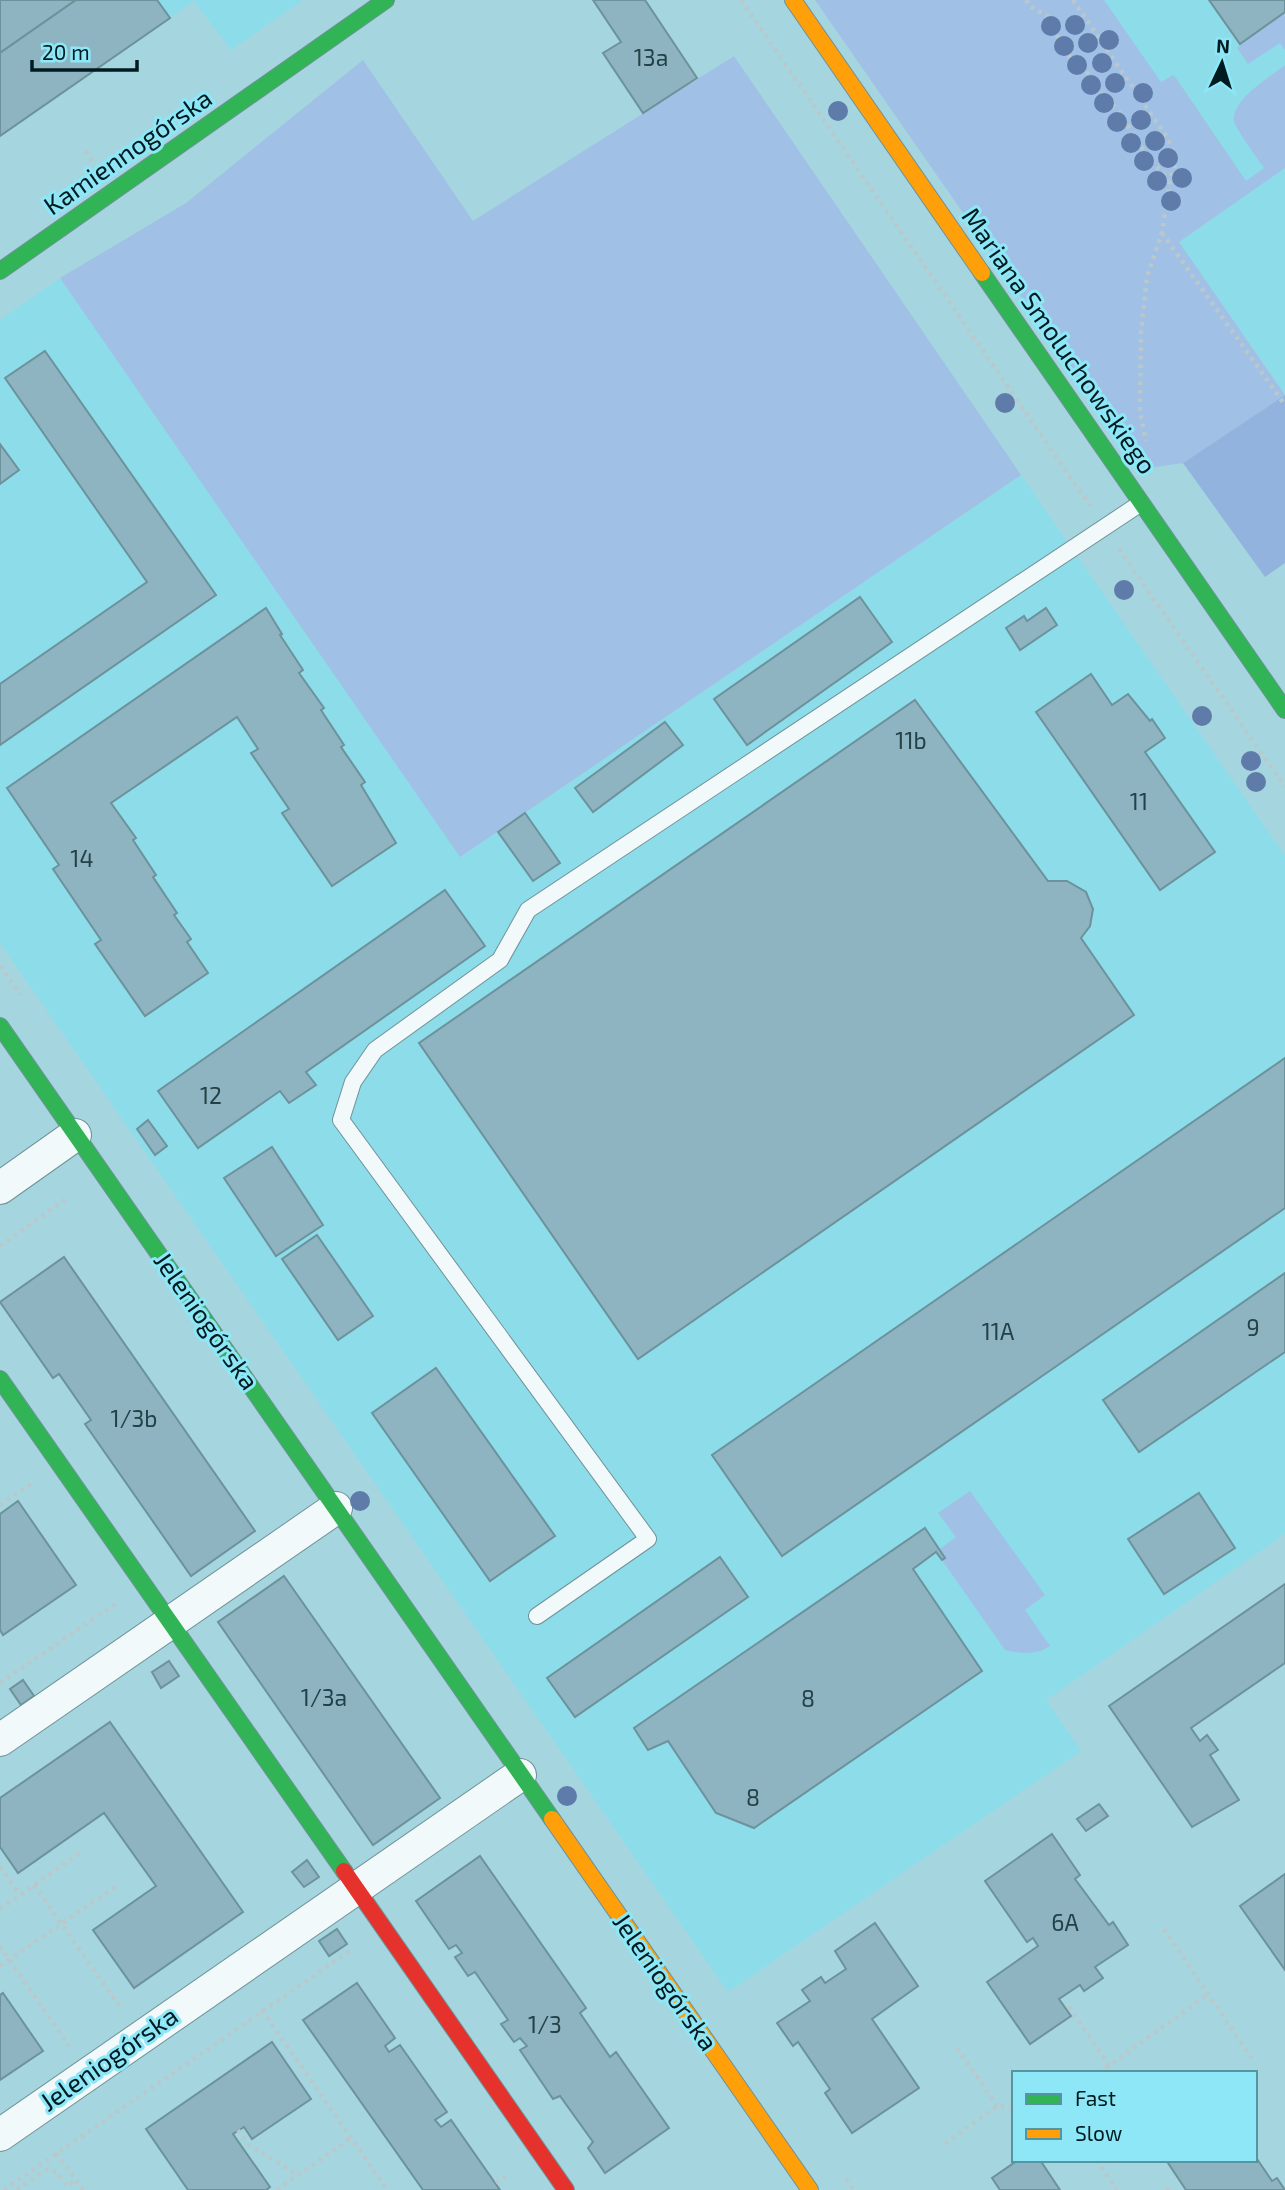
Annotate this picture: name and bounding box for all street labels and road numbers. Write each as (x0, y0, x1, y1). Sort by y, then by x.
street label: Kamiennogórska (37, 81, 217, 220)
street label: Mariana Smoluchowskiego (956, 201, 1164, 479)
street label: Jeleniogórska (148, 1245, 266, 1395)
street label: Jeleniogórska (607, 1906, 725, 2056)
street label: Jeleniogórska (33, 1999, 183, 2117)

